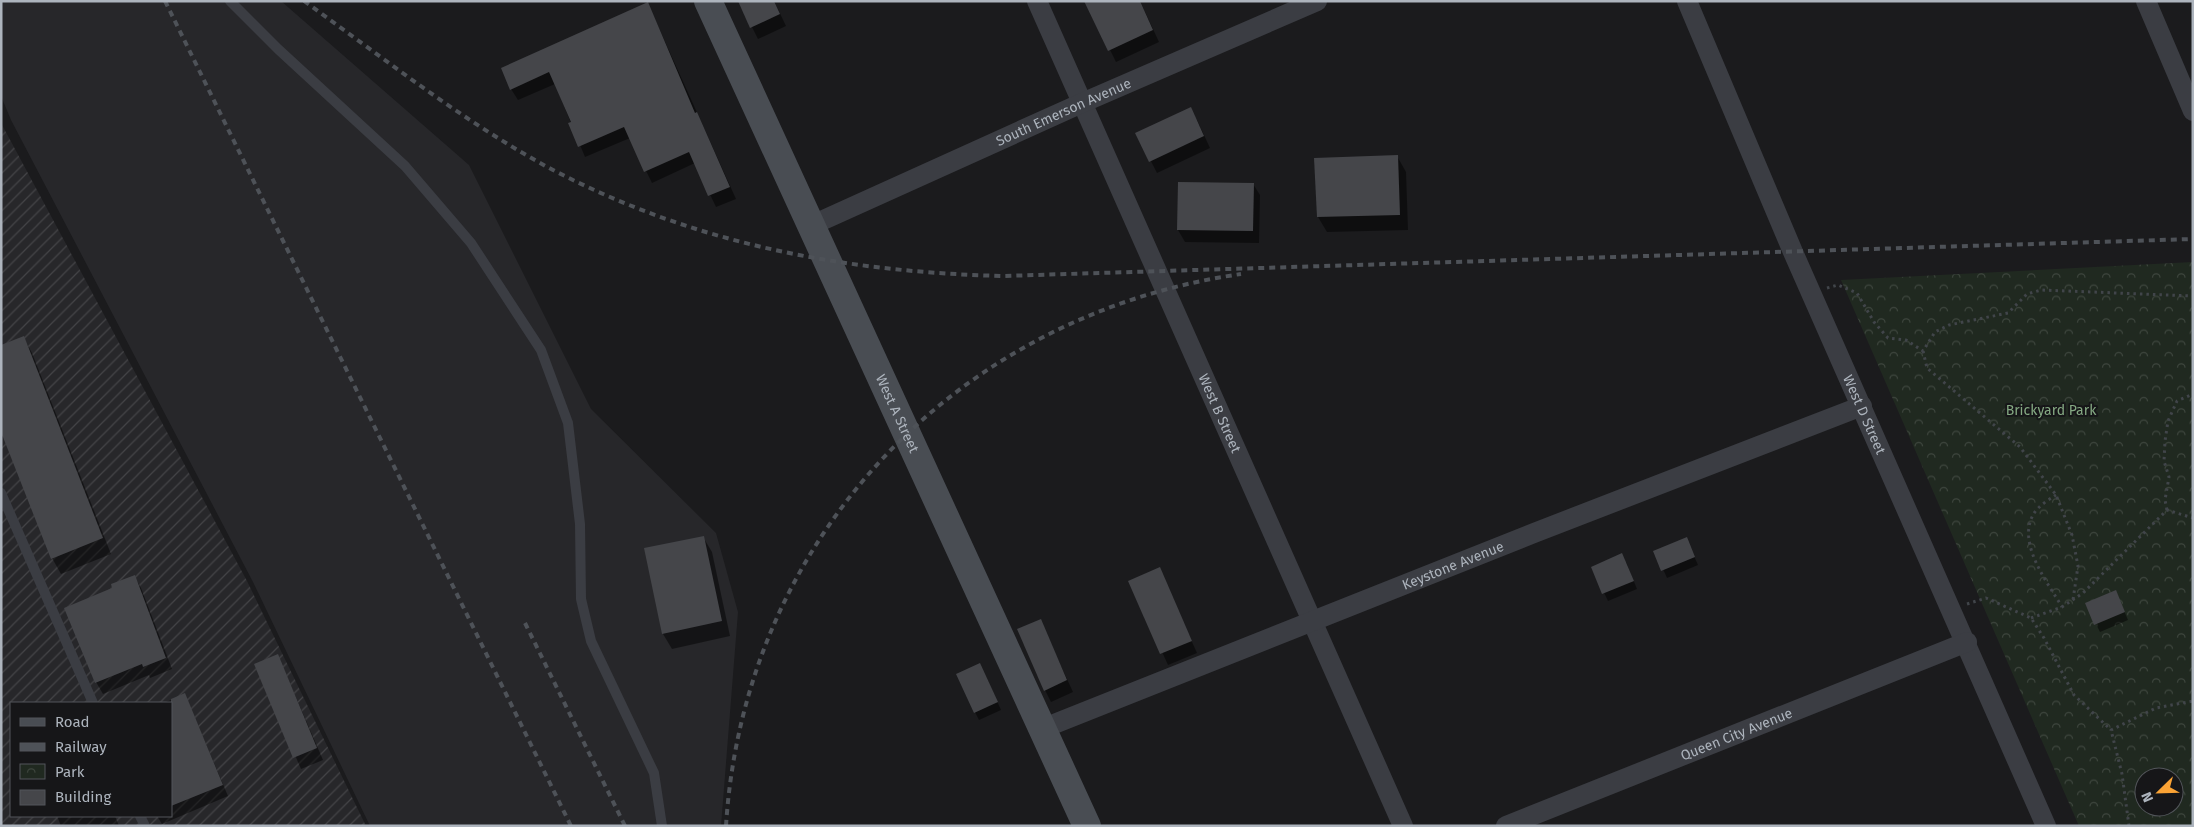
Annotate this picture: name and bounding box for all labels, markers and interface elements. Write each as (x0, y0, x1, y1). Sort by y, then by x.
street label: South Emerson Avenue (993, 75, 1134, 150)
street label: West B Street (1194, 371, 1245, 456)
street label: West A Street (872, 372, 923, 456)
street label: West D Street (1839, 372, 1889, 458)
park label: Brickyard Park (2006, 402, 2097, 419)
street label: Keystone Avenue (1400, 538, 1506, 594)
legend (10, 702, 172, 817)
street label: Queen City Avenue (1678, 705, 1795, 764)
text: Road (55, 713, 90, 731)
text: Railway (55, 738, 107, 756)
text: Park (55, 763, 85, 781)
north arrow (2134, 767, 2184, 817)
text: Building (55, 788, 111, 806)
text: N (2138, 789, 2157, 804)

